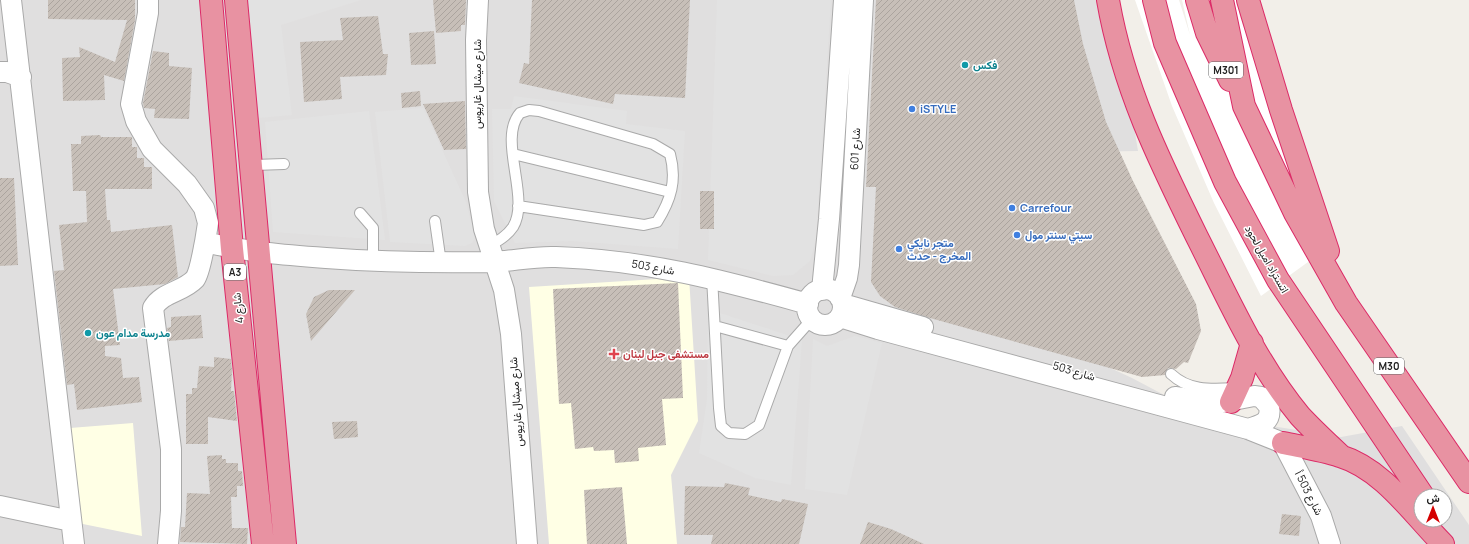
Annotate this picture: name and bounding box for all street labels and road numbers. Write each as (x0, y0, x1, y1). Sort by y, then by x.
street label: شارع ميشال غاريوس (469, 39, 485, 129)
road number: M301 (1209, 62, 1243, 78)
street label: شارع 601 (846, 127, 864, 170)
street label: اتستراد اميل لحود (1242, 222, 1293, 295)
street label: شارع 503 (630, 255, 676, 279)
road number: A3 (224, 264, 246, 280)
street label: شارع 4 (228, 292, 248, 324)
street label: شارع ميشال غاريوس (505, 356, 527, 447)
street label: شارع 503 (1051, 357, 1097, 385)
road number: M30 (1374, 358, 1404, 374)
street label: شارع 503 أ (1291, 468, 1327, 518)

